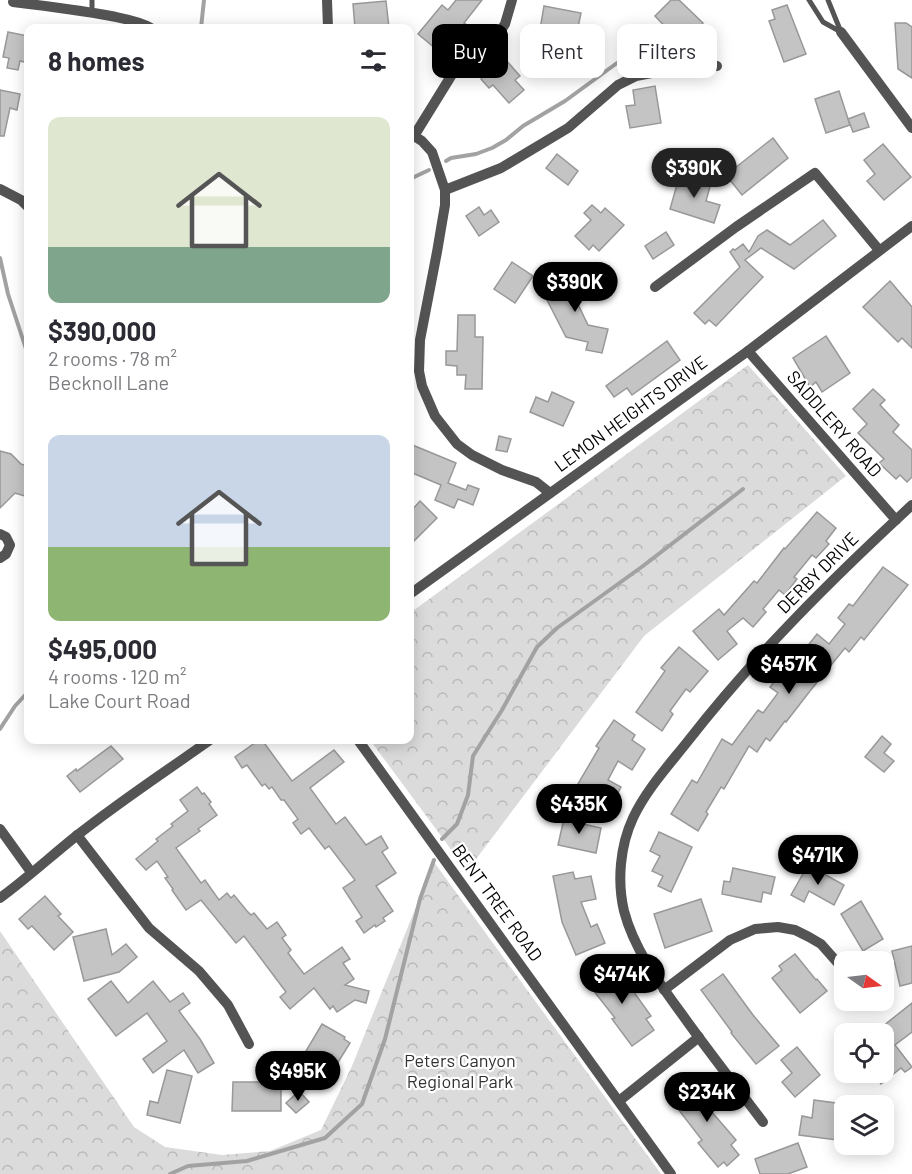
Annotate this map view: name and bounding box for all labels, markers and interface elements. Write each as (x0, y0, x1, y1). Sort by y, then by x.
chip: Buy (432, 24, 508, 78)
chip: Rent (520, 24, 605, 78)
chip: Filters (617, 24, 717, 78)
icon: filters (357, 44, 390, 77)
text: 8 homes (48, 45, 145, 76)
pin: $390K (652, 148, 736, 199)
text: $390K (666, 155, 722, 179)
icon: home (165, 156, 273, 264)
pin: $390K (533, 262, 617, 313)
text: $390K (547, 269, 603, 293)
text: $390,000 (48, 315, 156, 346)
text: 2 rooms · 78 m² (48, 346, 177, 370)
street label: LEMON HEIGHTS DRIVE (550, 350, 711, 476)
street label: SADDLERY ROAD (783, 366, 887, 481)
text: Becknoll Lane (48, 370, 169, 394)
icon: home (165, 474, 273, 582)
street label: DERBY DRIVE (772, 527, 862, 617)
text: $495,000 (48, 633, 157, 664)
pin: $457K (747, 644, 831, 695)
text: $457K (761, 651, 817, 675)
text: 4 rooms · 120 m² (48, 664, 186, 688)
text: Lake Court Road (48, 688, 191, 712)
pin: $435K (537, 784, 621, 835)
text: $435K (550, 791, 608, 815)
pin: $471K (776, 835, 860, 886)
street label: BENT TREE ROAD (448, 840, 548, 965)
text: $471K (792, 842, 844, 866)
north arrow (834, 951, 894, 1011)
map controls (834, 951, 894, 1155)
pin: $474K (580, 954, 664, 1005)
text: $474K (594, 961, 650, 985)
button: locate (834, 1023, 894, 1083)
park label: Peters Canyon Regional Park (404, 1049, 516, 1092)
pin: $495K (256, 1051, 340, 1102)
text: $495K (269, 1058, 327, 1082)
pin: $234K (665, 1072, 749, 1123)
text: $234K (678, 1079, 736, 1103)
button: layers (834, 1095, 894, 1155)

